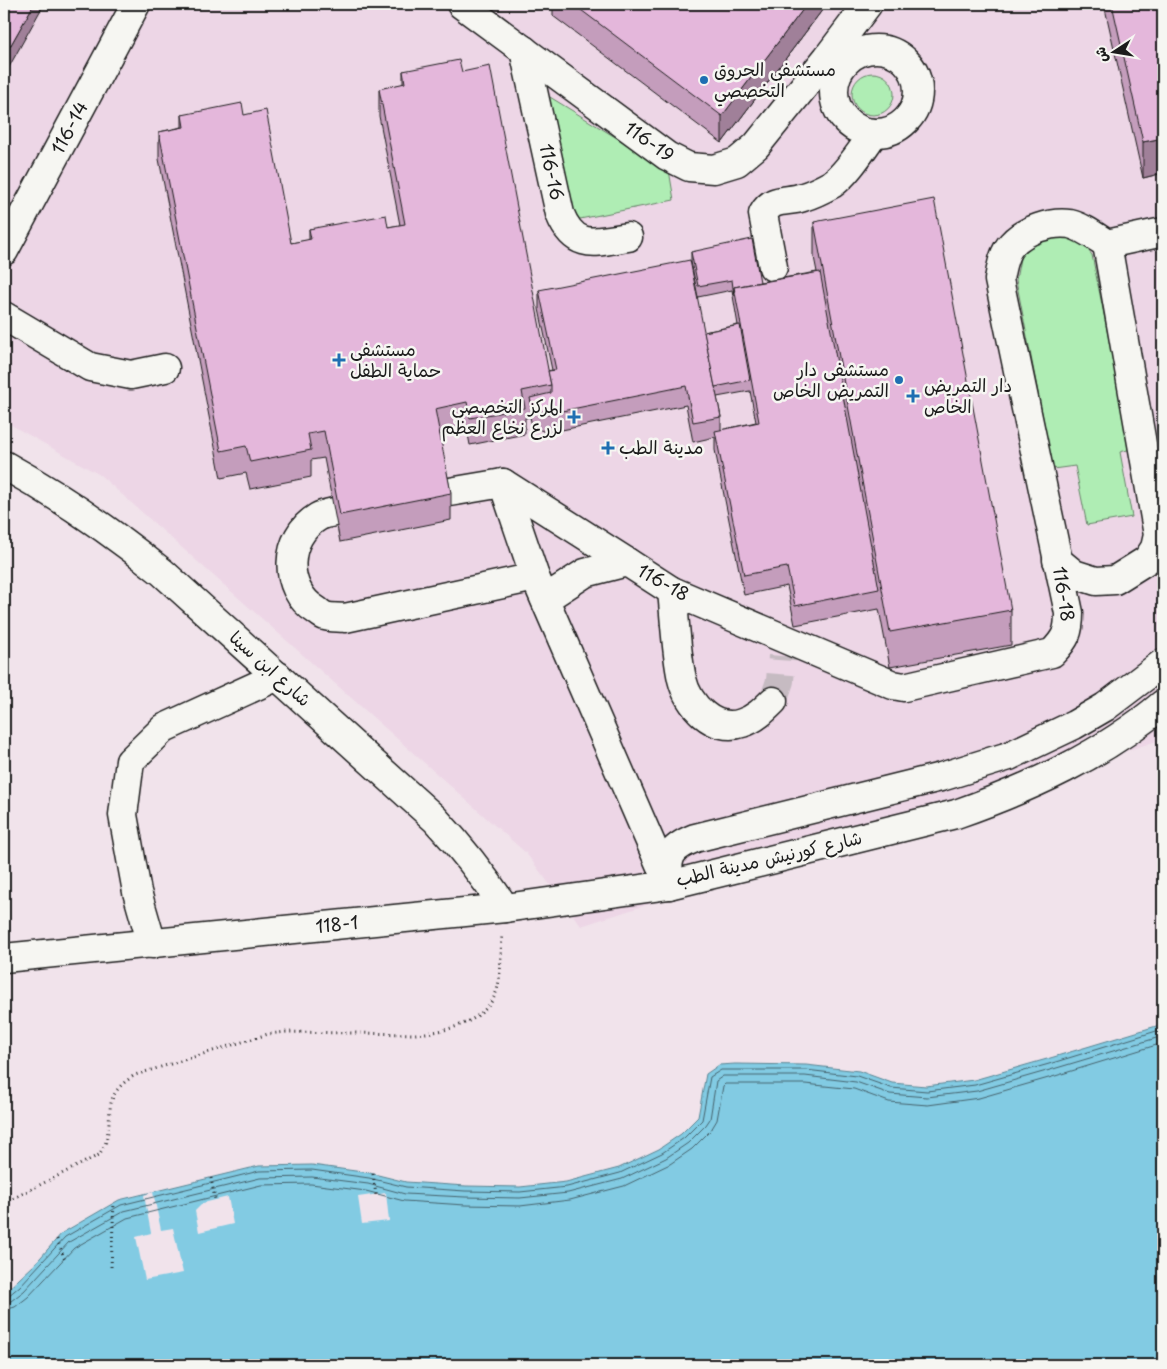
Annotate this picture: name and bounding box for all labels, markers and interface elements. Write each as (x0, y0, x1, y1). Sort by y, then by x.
north arrow (1090, 28, 1140, 78)
text: ش (1089, 45, 1113, 65)
place label: مستشفى الحروق التخصصي (714, 55, 836, 107)
marker: مستشفى الحروق التخصصي (698, 74, 710, 86)
street label: 116-14 (44, 96, 94, 159)
street label: 116-19 (620, 114, 680, 168)
street label: 116-16 (533, 141, 572, 202)
place label: مستشفى حماية الطفل (350, 335, 441, 383)
marker: مستشفى حماية الطفل (332, 353, 346, 367)
place label: مستشفى دار التمريض الخاص (773, 355, 889, 403)
place label: دار التمريض الخاص (924, 371, 1012, 419)
marker: مستشفى دار التمريض الخاص (893, 374, 905, 386)
marker: دار التمريض الخاص (906, 389, 920, 403)
place label: المركز التخصصي لزرع نخاع العظم (442, 392, 563, 442)
marker: المركز التخصصي لزرع نخاع العظم (567, 410, 581, 424)
place label: مدينة الطب (619, 433, 703, 460)
marker: مدينة الطب (601, 441, 615, 455)
street label: 116-18 (633, 556, 695, 607)
street label: 116-18 (1047, 564, 1082, 623)
street label: شارع ابن سينا (224, 624, 318, 712)
street label: شارع كورنيش مدينة الطب (673, 823, 864, 892)
street label: 118-1 (314, 908, 360, 939)

